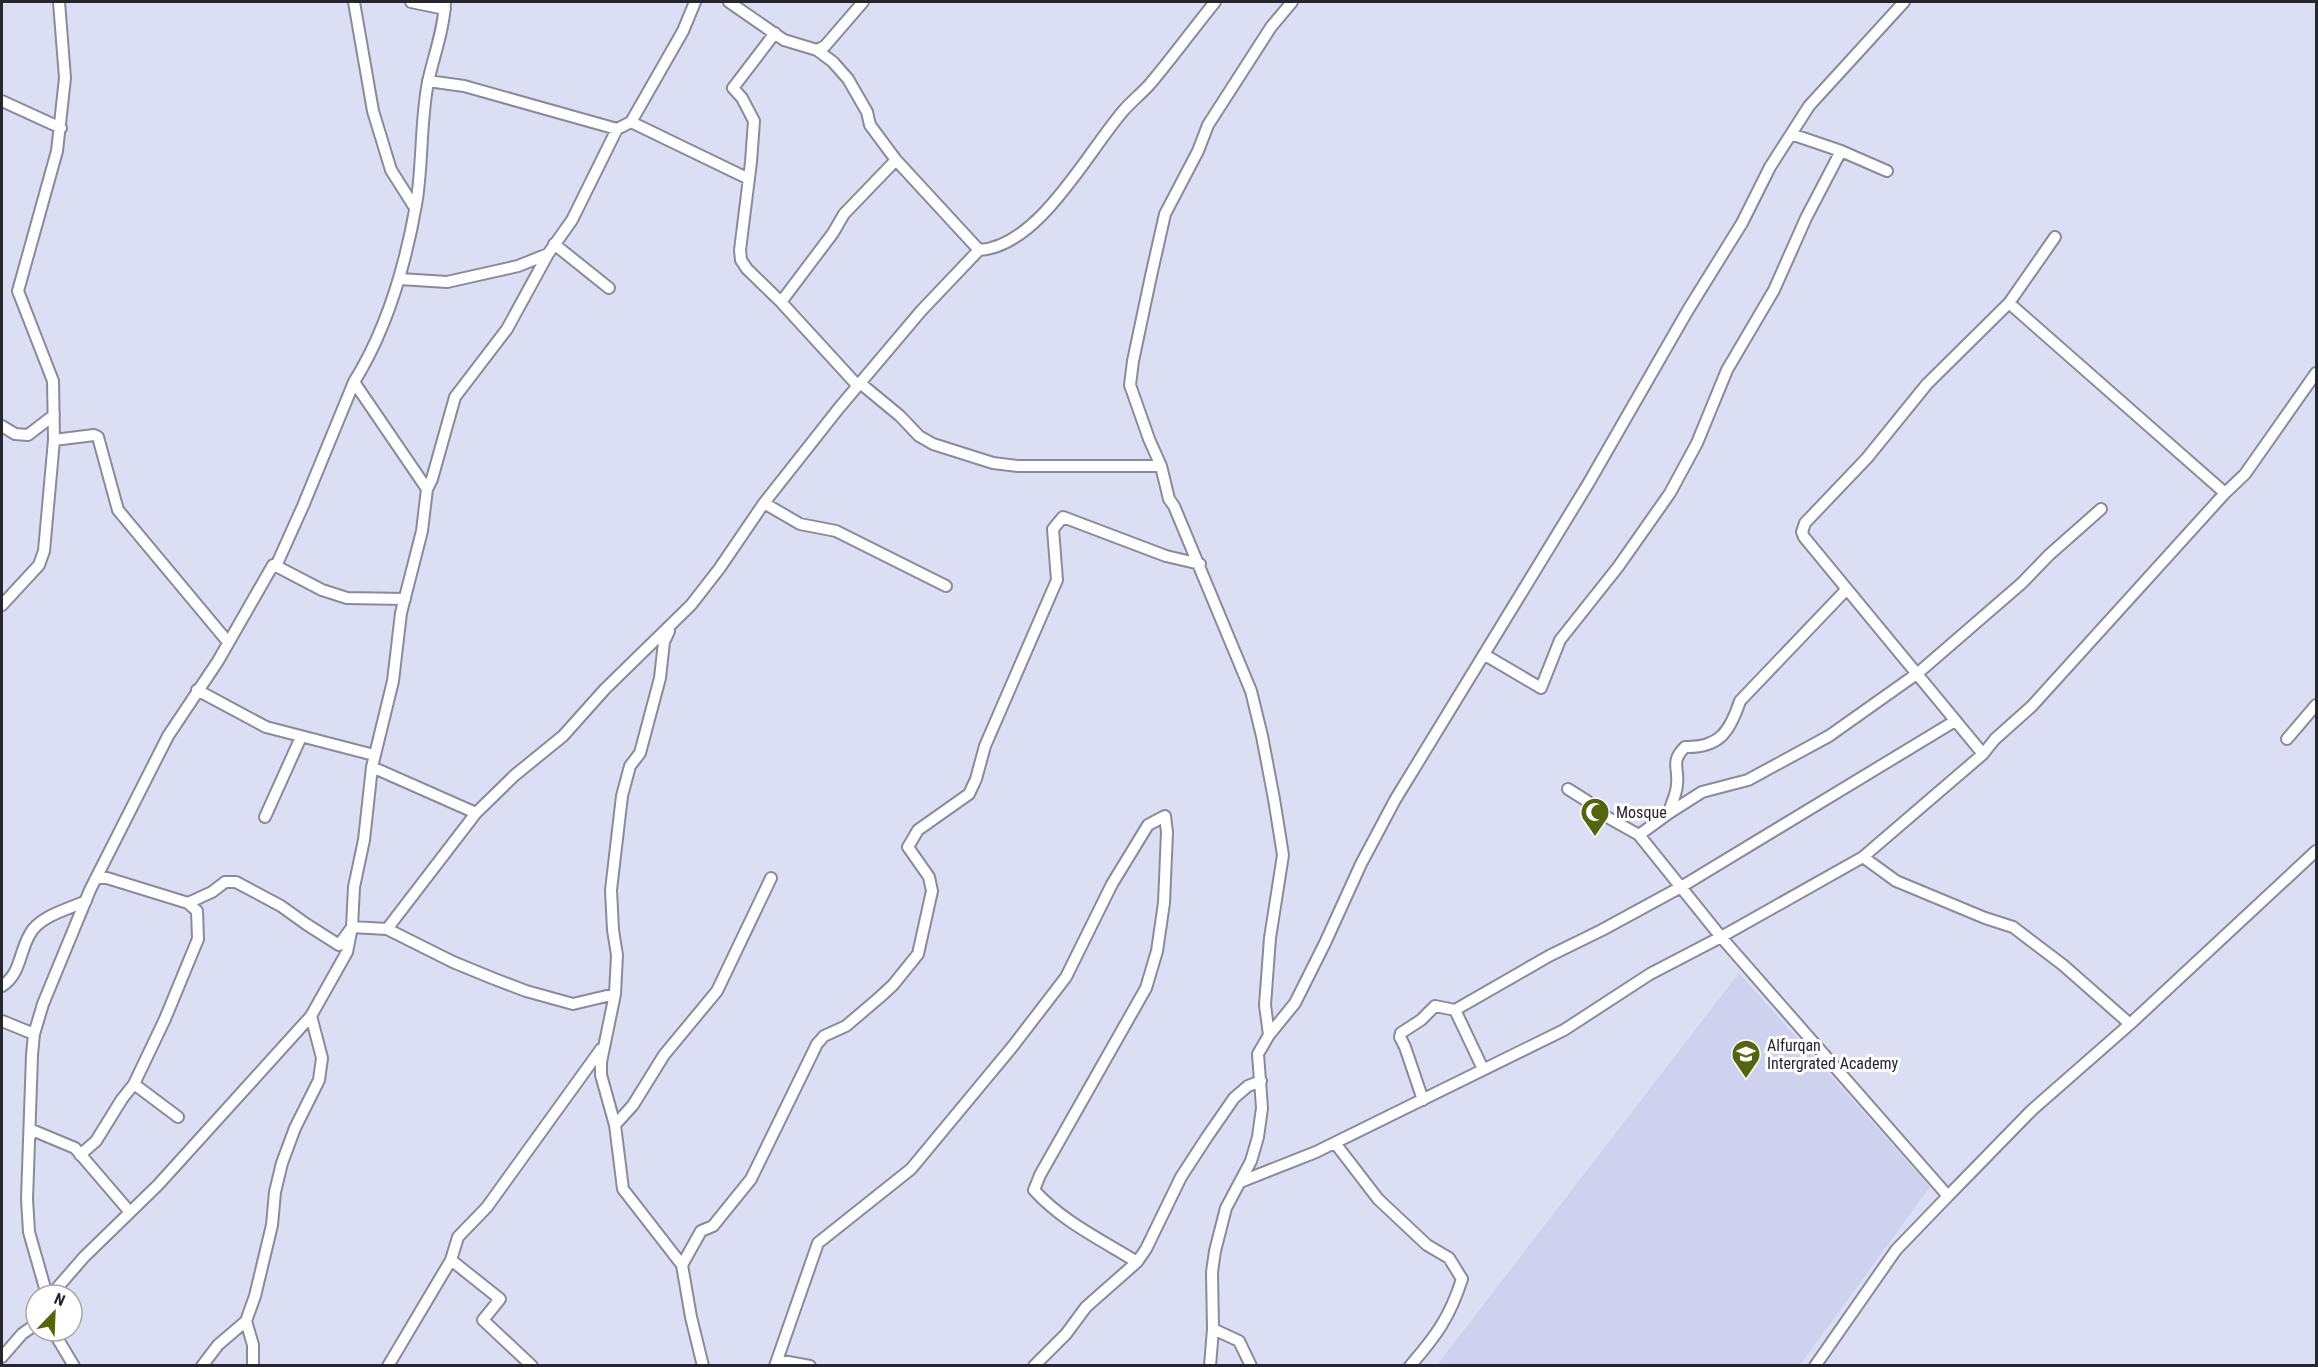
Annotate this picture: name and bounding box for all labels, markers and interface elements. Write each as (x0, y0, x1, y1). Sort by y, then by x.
mosque icon: Mosque (1579, 796, 1611, 838)
place label: Mosque (1616, 803, 1667, 822)
place label: Alfurqan Intergrated Academy (1767, 1036, 1898, 1073)
school or university icon: Alfurqan Intergrated Academy (1730, 1038, 1762, 1080)
north arrow (24, 1283, 84, 1343)
text: N (51, 1289, 68, 1310)

